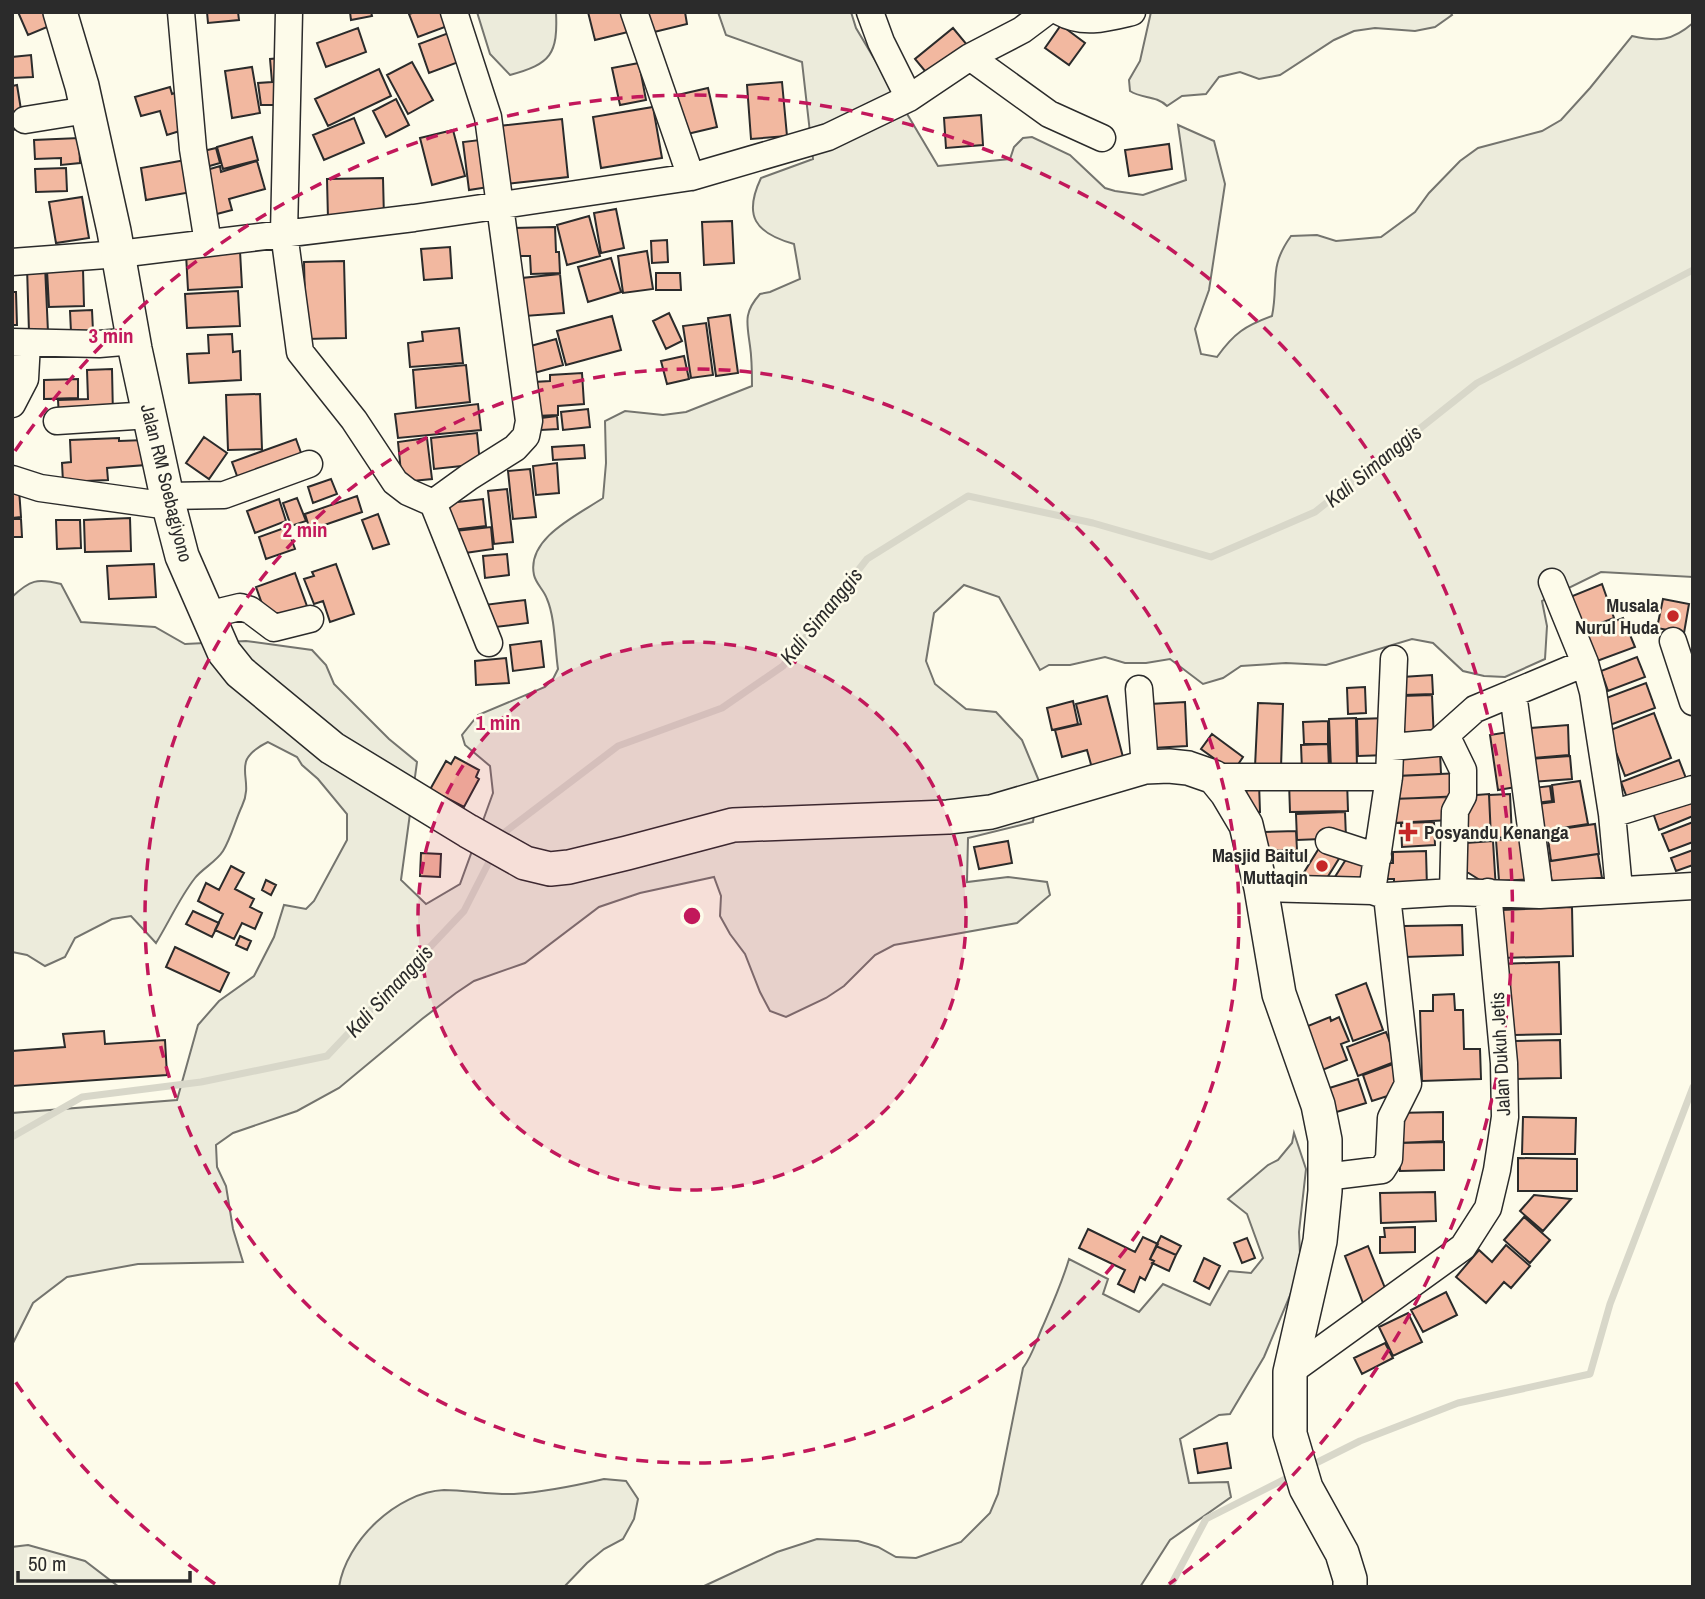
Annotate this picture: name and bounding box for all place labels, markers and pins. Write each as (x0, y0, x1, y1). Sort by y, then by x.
place label: Musala Nurul Huda (1575, 592, 1659, 640)
marker: Musala Nurul Huda (1665, 608, 1681, 624)
place label: Posyandu Kenanga (1424, 819, 1569, 845)
marker: Posyandu Kenanga (1398, 822, 1418, 842)
place label: Masjid Baitul Muttaqin (1212, 842, 1308, 890)
marker: Masjid Baitul Muttaqin (1314, 858, 1330, 874)
centre of rings (680, 904, 704, 928)

